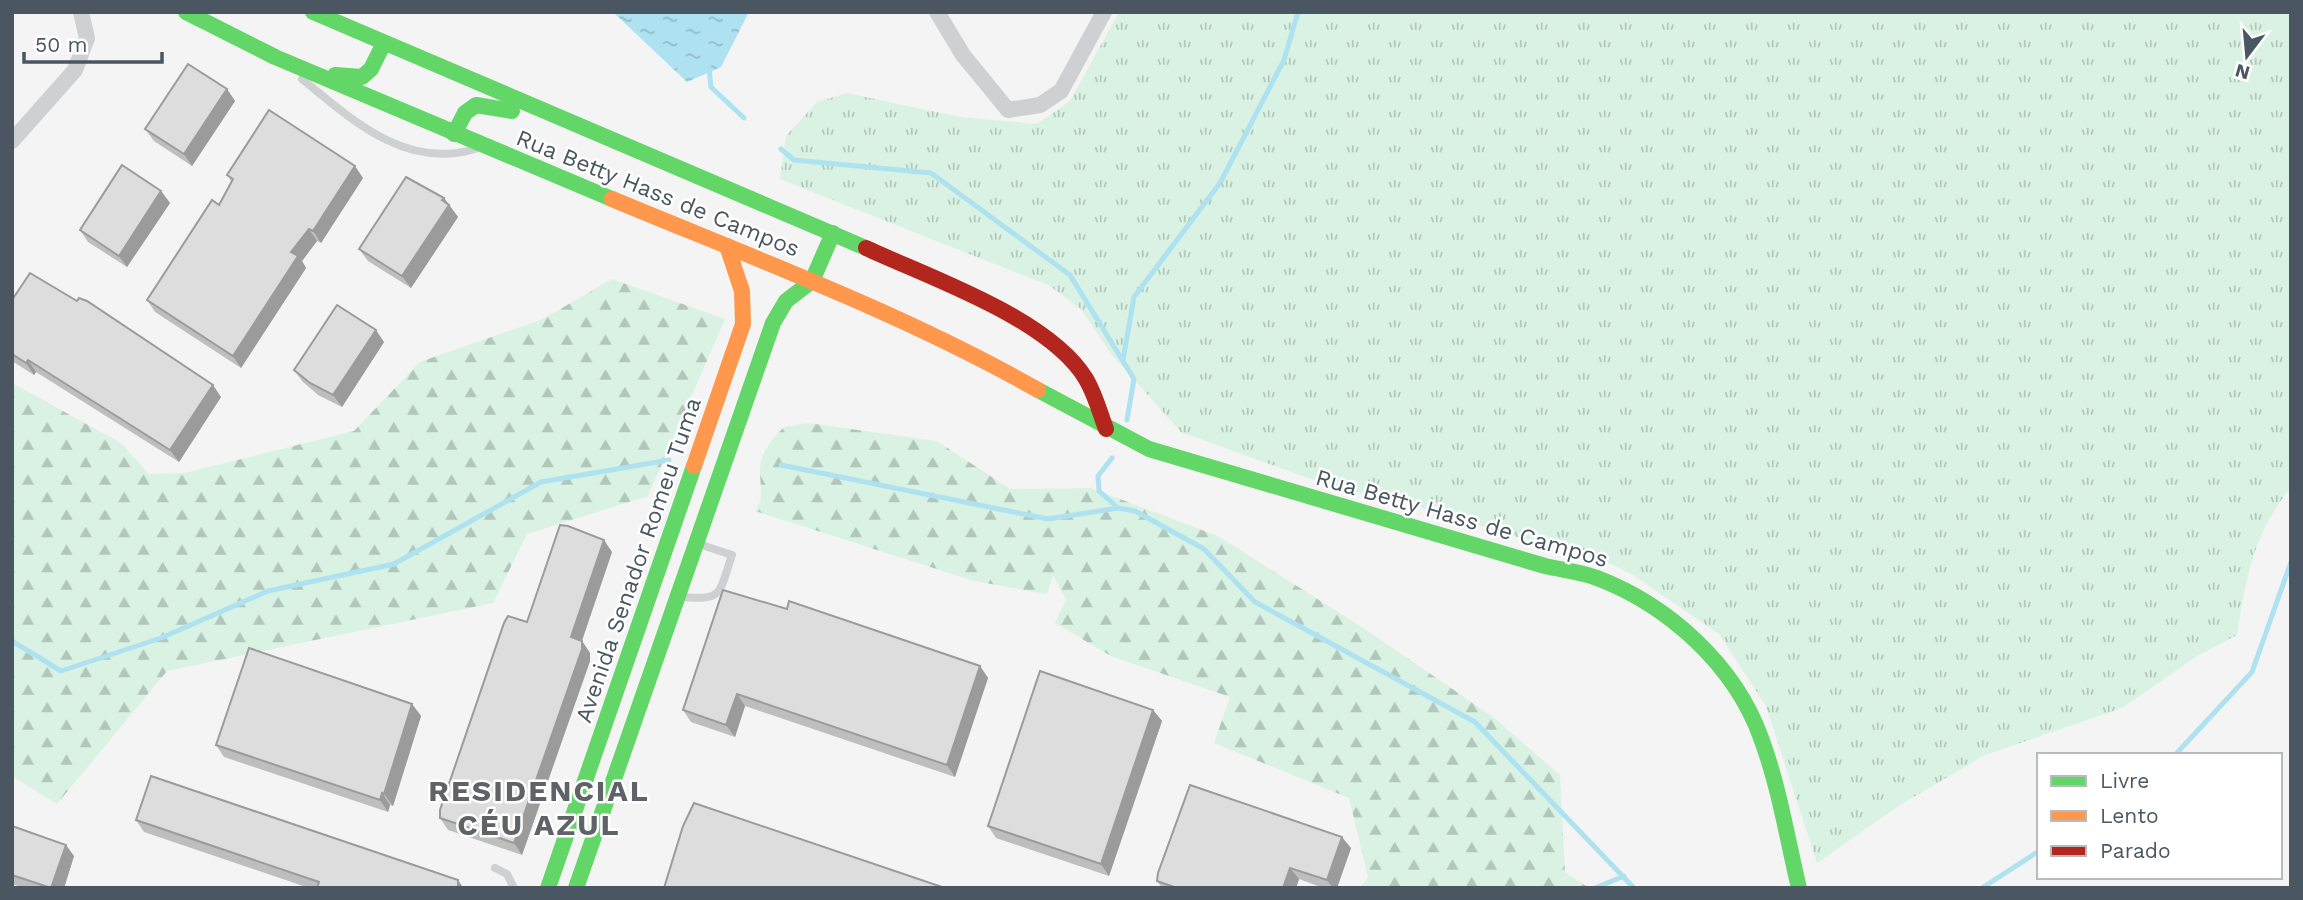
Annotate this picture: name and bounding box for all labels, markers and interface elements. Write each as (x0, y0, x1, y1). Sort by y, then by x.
scale bar (24, 21, 163, 65)
north arrow (2212, 21, 2282, 91)
text: 50 m (35, 32, 87, 57)
text: N (2233, 59, 2252, 85)
street label: Rua Betty Hass de Campos (512, 124, 803, 263)
street label: Avenida Senador Romeu Tuma (570, 394, 707, 726)
street label: Rua Betty Hass de Campos (1313, 464, 1611, 573)
legend (2037, 753, 2282, 879)
text: Livre (2100, 768, 2149, 793)
district label: RESIDENCIAL CÉU AZUL (428, 773, 650, 842)
text: Lento (2100, 803, 2159, 828)
text: Parado (2100, 838, 2171, 863)

